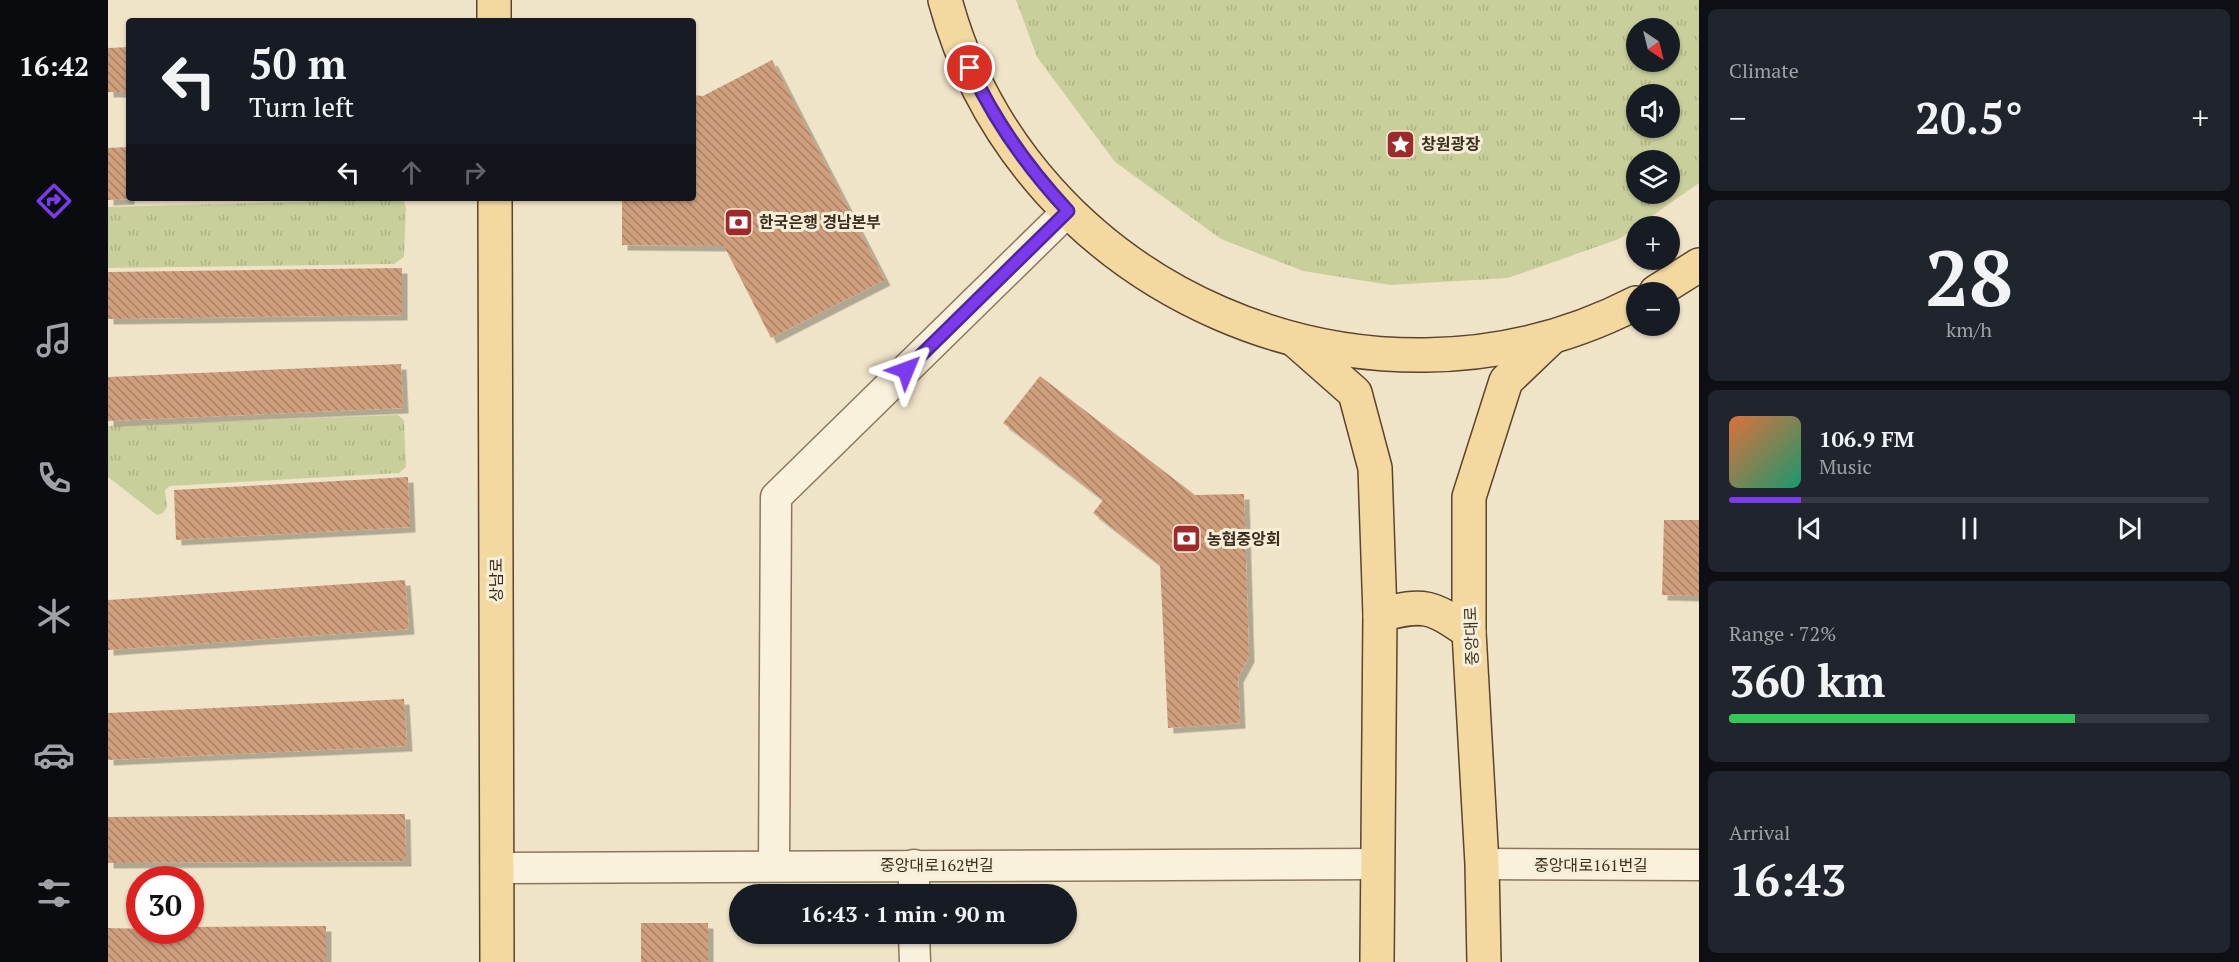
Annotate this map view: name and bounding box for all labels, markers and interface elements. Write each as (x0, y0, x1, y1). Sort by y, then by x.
north arrow (1626, 18, 1680, 72)
map controls (1626, 18, 1680, 336)
text: 50 m (249, 35, 347, 91)
icon: left (150, 42, 228, 120)
pin (944, 42, 995, 93)
text: 16:42 (19, 48, 89, 84)
icon: arrive (953, 51, 986, 84)
text: Climate (1729, 57, 1799, 84)
button: sound (1626, 84, 1680, 138)
text: 20.5° (1915, 87, 2023, 147)
text: Turn left (249, 89, 354, 125)
text: − (1729, 96, 1747, 139)
text: + (2191, 96, 2209, 139)
place icon: 창원광장 (1384, 128, 1416, 160)
place label: 창원광장 (1421, 133, 1480, 155)
button: layers (1626, 150, 1680, 204)
icon: left (332, 156, 365, 189)
icon: ahead (395, 156, 428, 189)
icon: right (458, 156, 491, 189)
icon: directions (33, 180, 75, 222)
bank icon: 한국은행 경남본부 (722, 206, 754, 238)
place label: 한국은행 경남본부 (759, 211, 881, 233)
button: + (1626, 216, 1680, 270)
text: 28 (1925, 225, 2013, 328)
button: − (1626, 282, 1680, 336)
text: km/h (1946, 316, 1992, 343)
icon: music (33, 319, 75, 361)
position arrow (874, 338, 938, 402)
text: 106.9 FM (1819, 424, 1914, 453)
text: Music (1819, 453, 1872, 480)
icon: phone (33, 457, 75, 499)
icon: previous (1793, 512, 1826, 545)
icon: pause (1953, 512, 1986, 545)
icon: next (2113, 512, 2146, 545)
bank icon: 농협중앙회 (1170, 523, 1202, 555)
place label: 농협중앙회 (1207, 528, 1281, 550)
street label: 상남로 (485, 558, 507, 602)
icon: climate (33, 595, 75, 637)
street label: 중앙대로 (1459, 606, 1483, 666)
text: Range · 72% (1729, 620, 1836, 647)
text: 360 km (1729, 650, 1885, 710)
icon: car (33, 734, 75, 776)
text: Arrival (1729, 819, 1790, 846)
text: 16:43 (1729, 849, 1846, 909)
street label: 중앙대로162번길 (880, 854, 994, 876)
street label: 중앙대로161번길 (1534, 854, 1648, 876)
speed limit sign: 30 (126, 866, 204, 944)
icon: filters (33, 872, 75, 914)
text: 16:43 · 1 min · 90 m (800, 899, 1006, 928)

